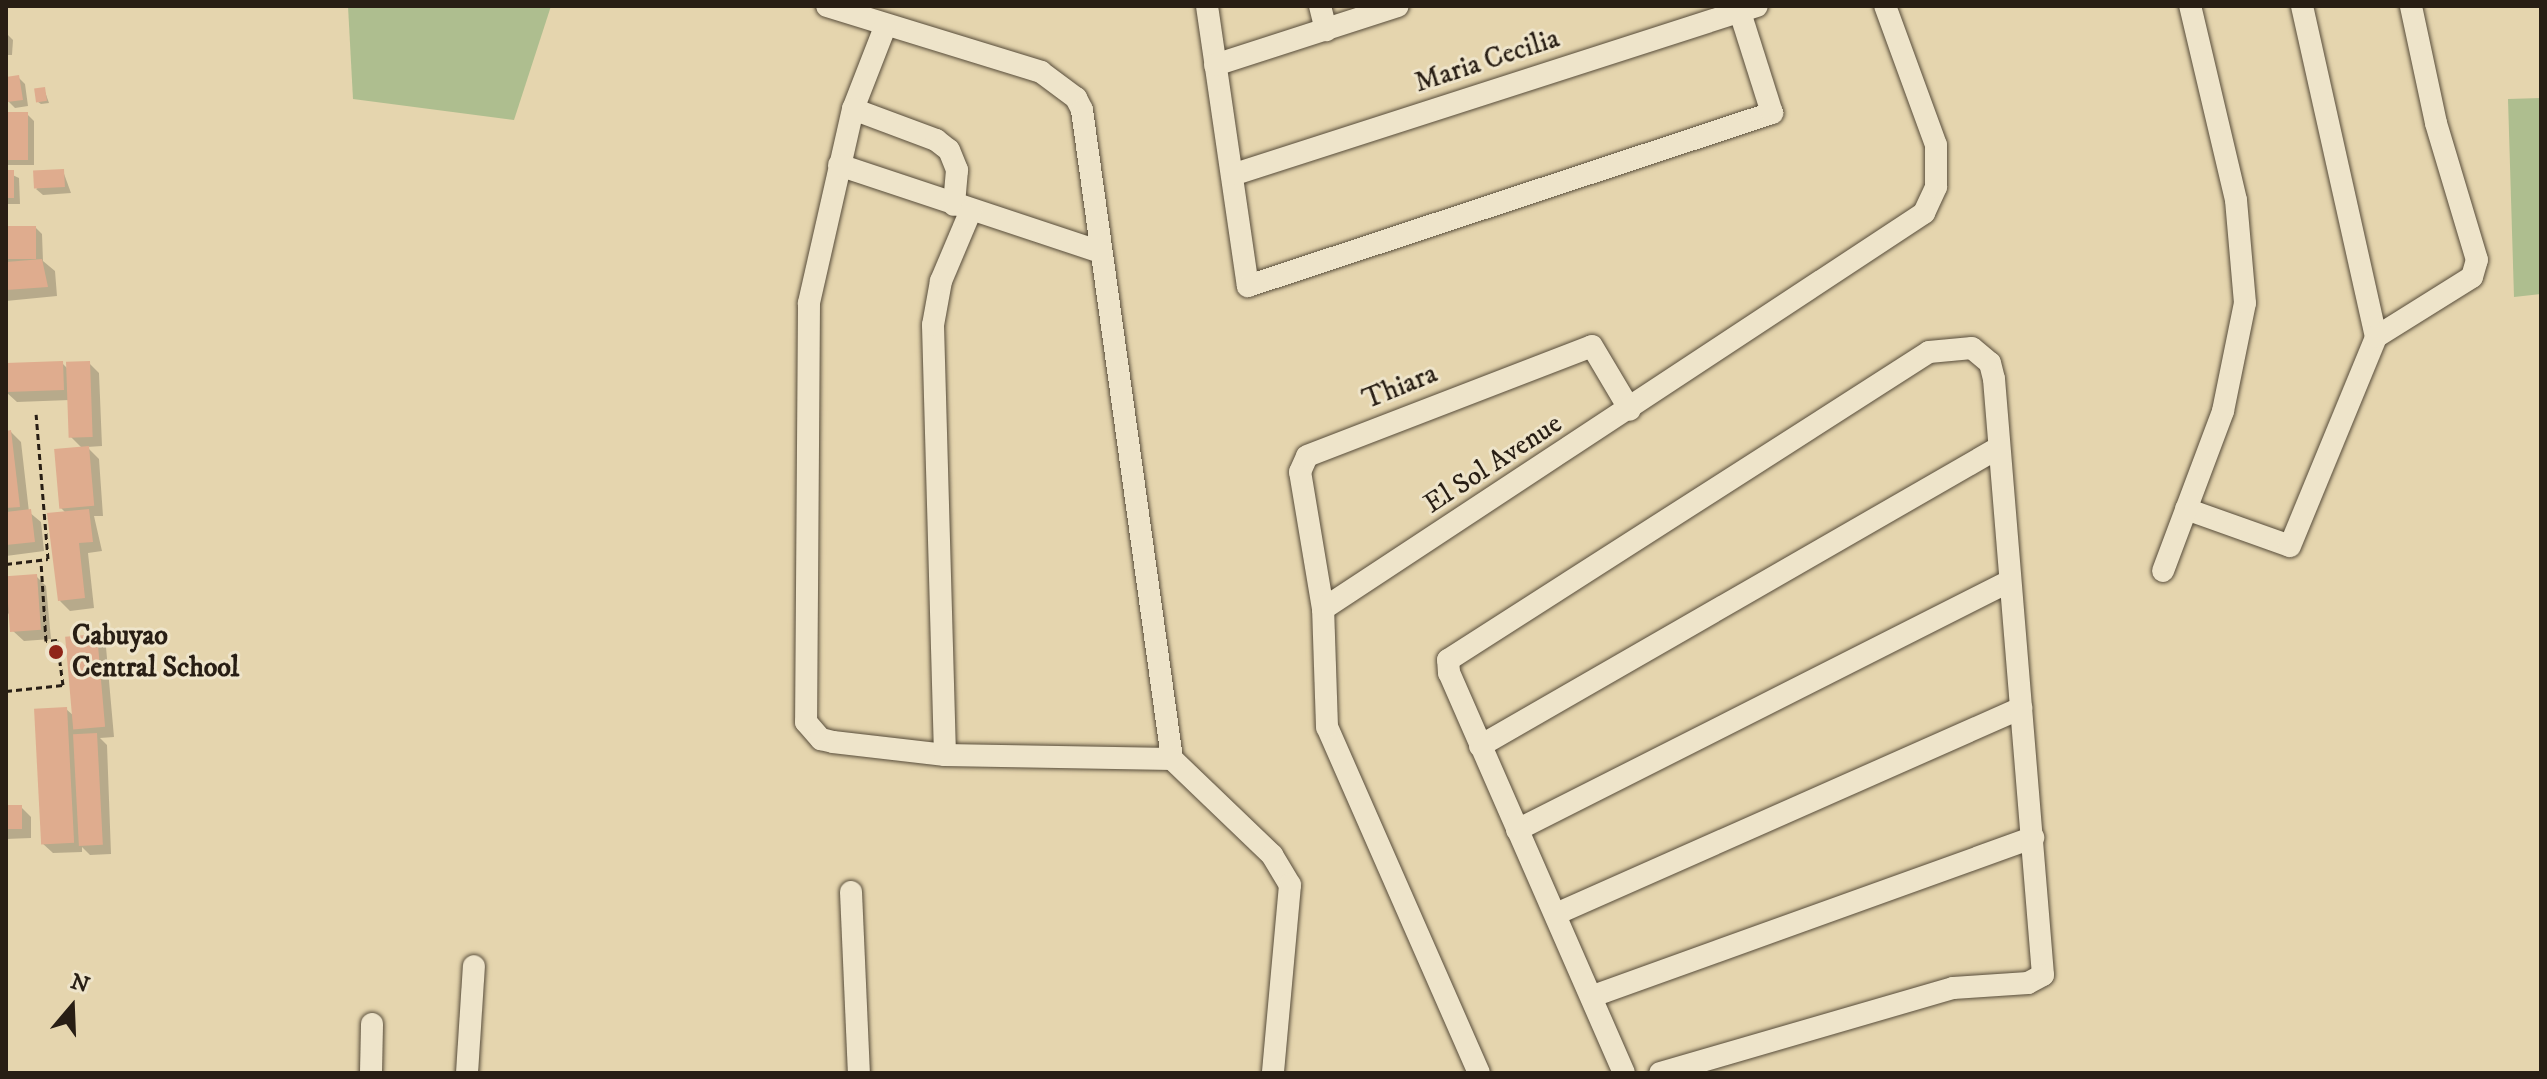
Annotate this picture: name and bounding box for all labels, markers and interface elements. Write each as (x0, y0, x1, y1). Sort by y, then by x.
street label: Maria Cecilia (1410, 22, 1564, 100)
street label: Thiara (1358, 357, 1442, 417)
street label: El Sol Avenue (1418, 407, 1568, 521)
place label: Cabuyao Central School (72, 619, 239, 685)
marker: Cabuyao Central School (47, 643, 65, 661)
north arrow (32, 967, 112, 1047)
text: N (67, 968, 93, 1000)

